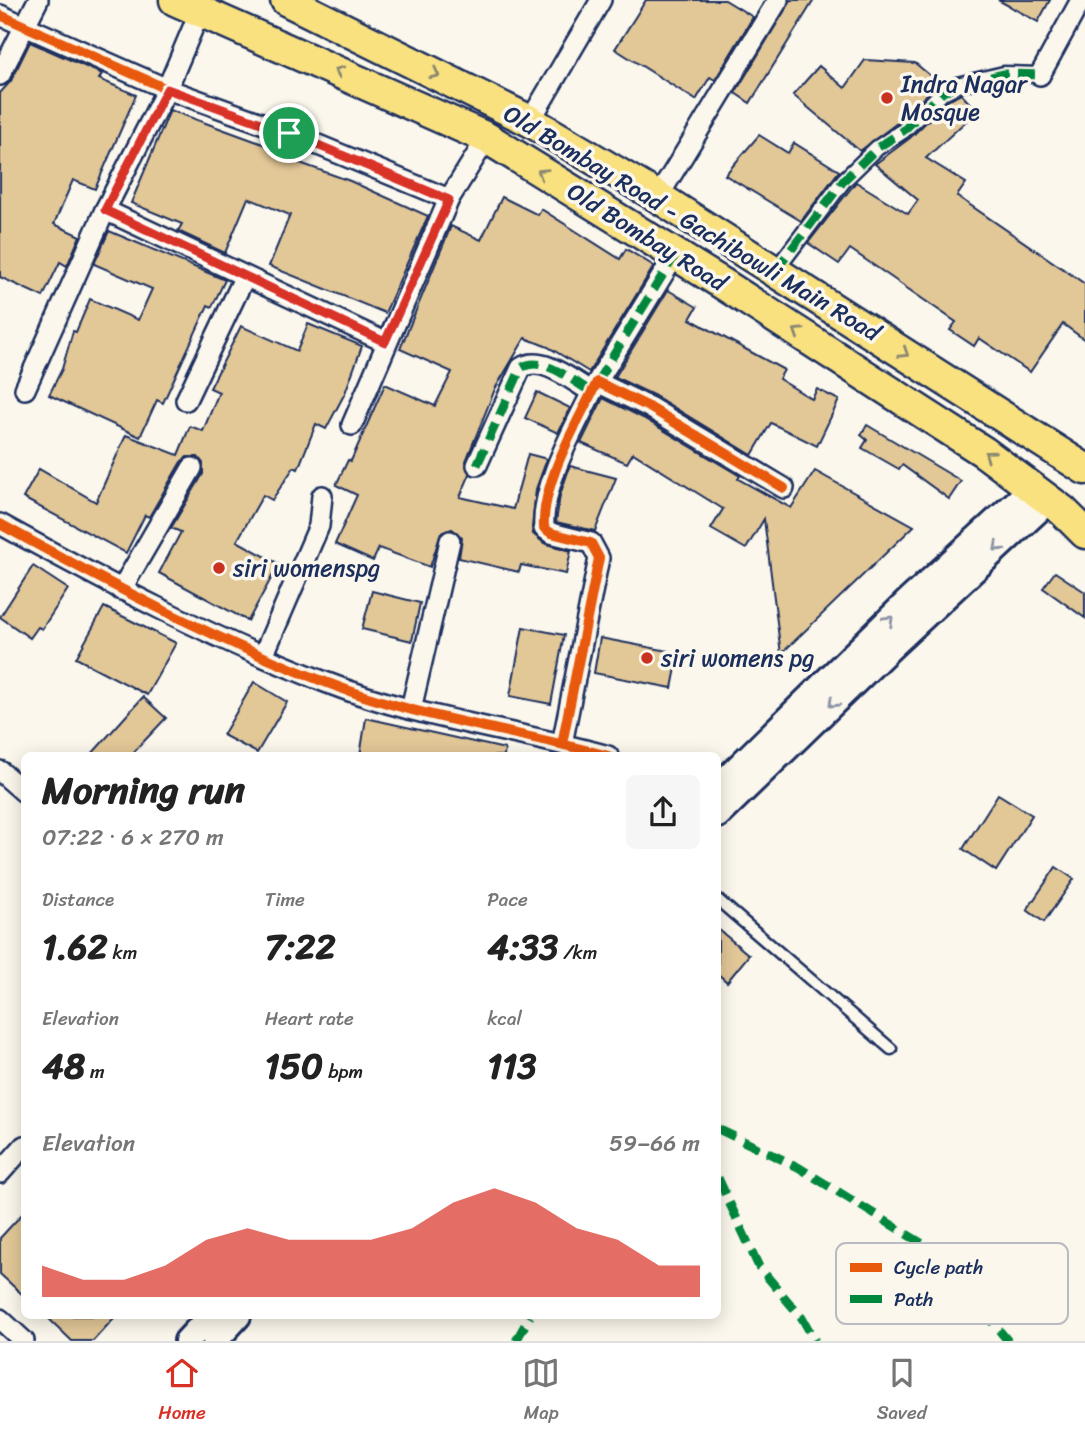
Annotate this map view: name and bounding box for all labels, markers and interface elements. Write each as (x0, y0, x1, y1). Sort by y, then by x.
place label: Indra Nagar Mosque (900, 63, 1029, 133)
one-way arrow (428, 65, 440, 79)
one-way arrow (334, 66, 346, 80)
marker: Indra Nagar Mosque (879, 90, 895, 106)
street label: Old Bombay Road - Gachibowli Main Road (499, 99, 885, 347)
pin (259, 103, 319, 163)
icon: arrive (270, 114, 308, 152)
one-way arrow (537, 168, 550, 181)
street label: Old Bombay Road (562, 177, 732, 297)
one-way arrow (792, 327, 805, 340)
one-way arrow (896, 345, 909, 358)
one-way arrow (984, 451, 997, 464)
one-way arrow (993, 539, 1006, 552)
place label: siri womenspg (232, 547, 380, 589)
marker: siri womenspg (211, 560, 227, 576)
one-way arrow (881, 616, 893, 628)
place label: siri womens pg (660, 637, 814, 679)
marker: siri womens pg (639, 650, 655, 666)
one-way arrow (828, 695, 841, 708)
text: Morning run (42, 757, 245, 824)
button: share (626, 775, 700, 849)
text: 07:22 · 6 × 270 m (42, 817, 224, 858)
text: Distance (42, 883, 114, 916)
text: Time (265, 883, 305, 916)
text: Pace (487, 883, 528, 916)
text: 1.62 (42, 916, 108, 978)
text: 7:22 (265, 916, 336, 978)
text: 4:33 (487, 916, 558, 978)
text: km (108, 936, 137, 969)
text: /km (558, 936, 597, 969)
text: Elevation (42, 1002, 119, 1035)
text: Heart rate (265, 1002, 354, 1035)
text: kcal (487, 1002, 522, 1035)
text: 48 (42, 1035, 85, 1097)
text: 150 (265, 1035, 323, 1097)
text: 113 (487, 1035, 537, 1097)
text: m (85, 1055, 105, 1088)
text: bpm (323, 1055, 363, 1088)
text: Elevation (42, 1123, 135, 1164)
text: 59–66 m (609, 1123, 700, 1164)
legend (836, 1243, 1068, 1324)
text: Cycle path (894, 1251, 983, 1284)
text: Path (894, 1283, 933, 1316)
tab: Home (158, 1354, 206, 1429)
tab: Map (522, 1354, 560, 1429)
tab: Saved (877, 1354, 927, 1429)

